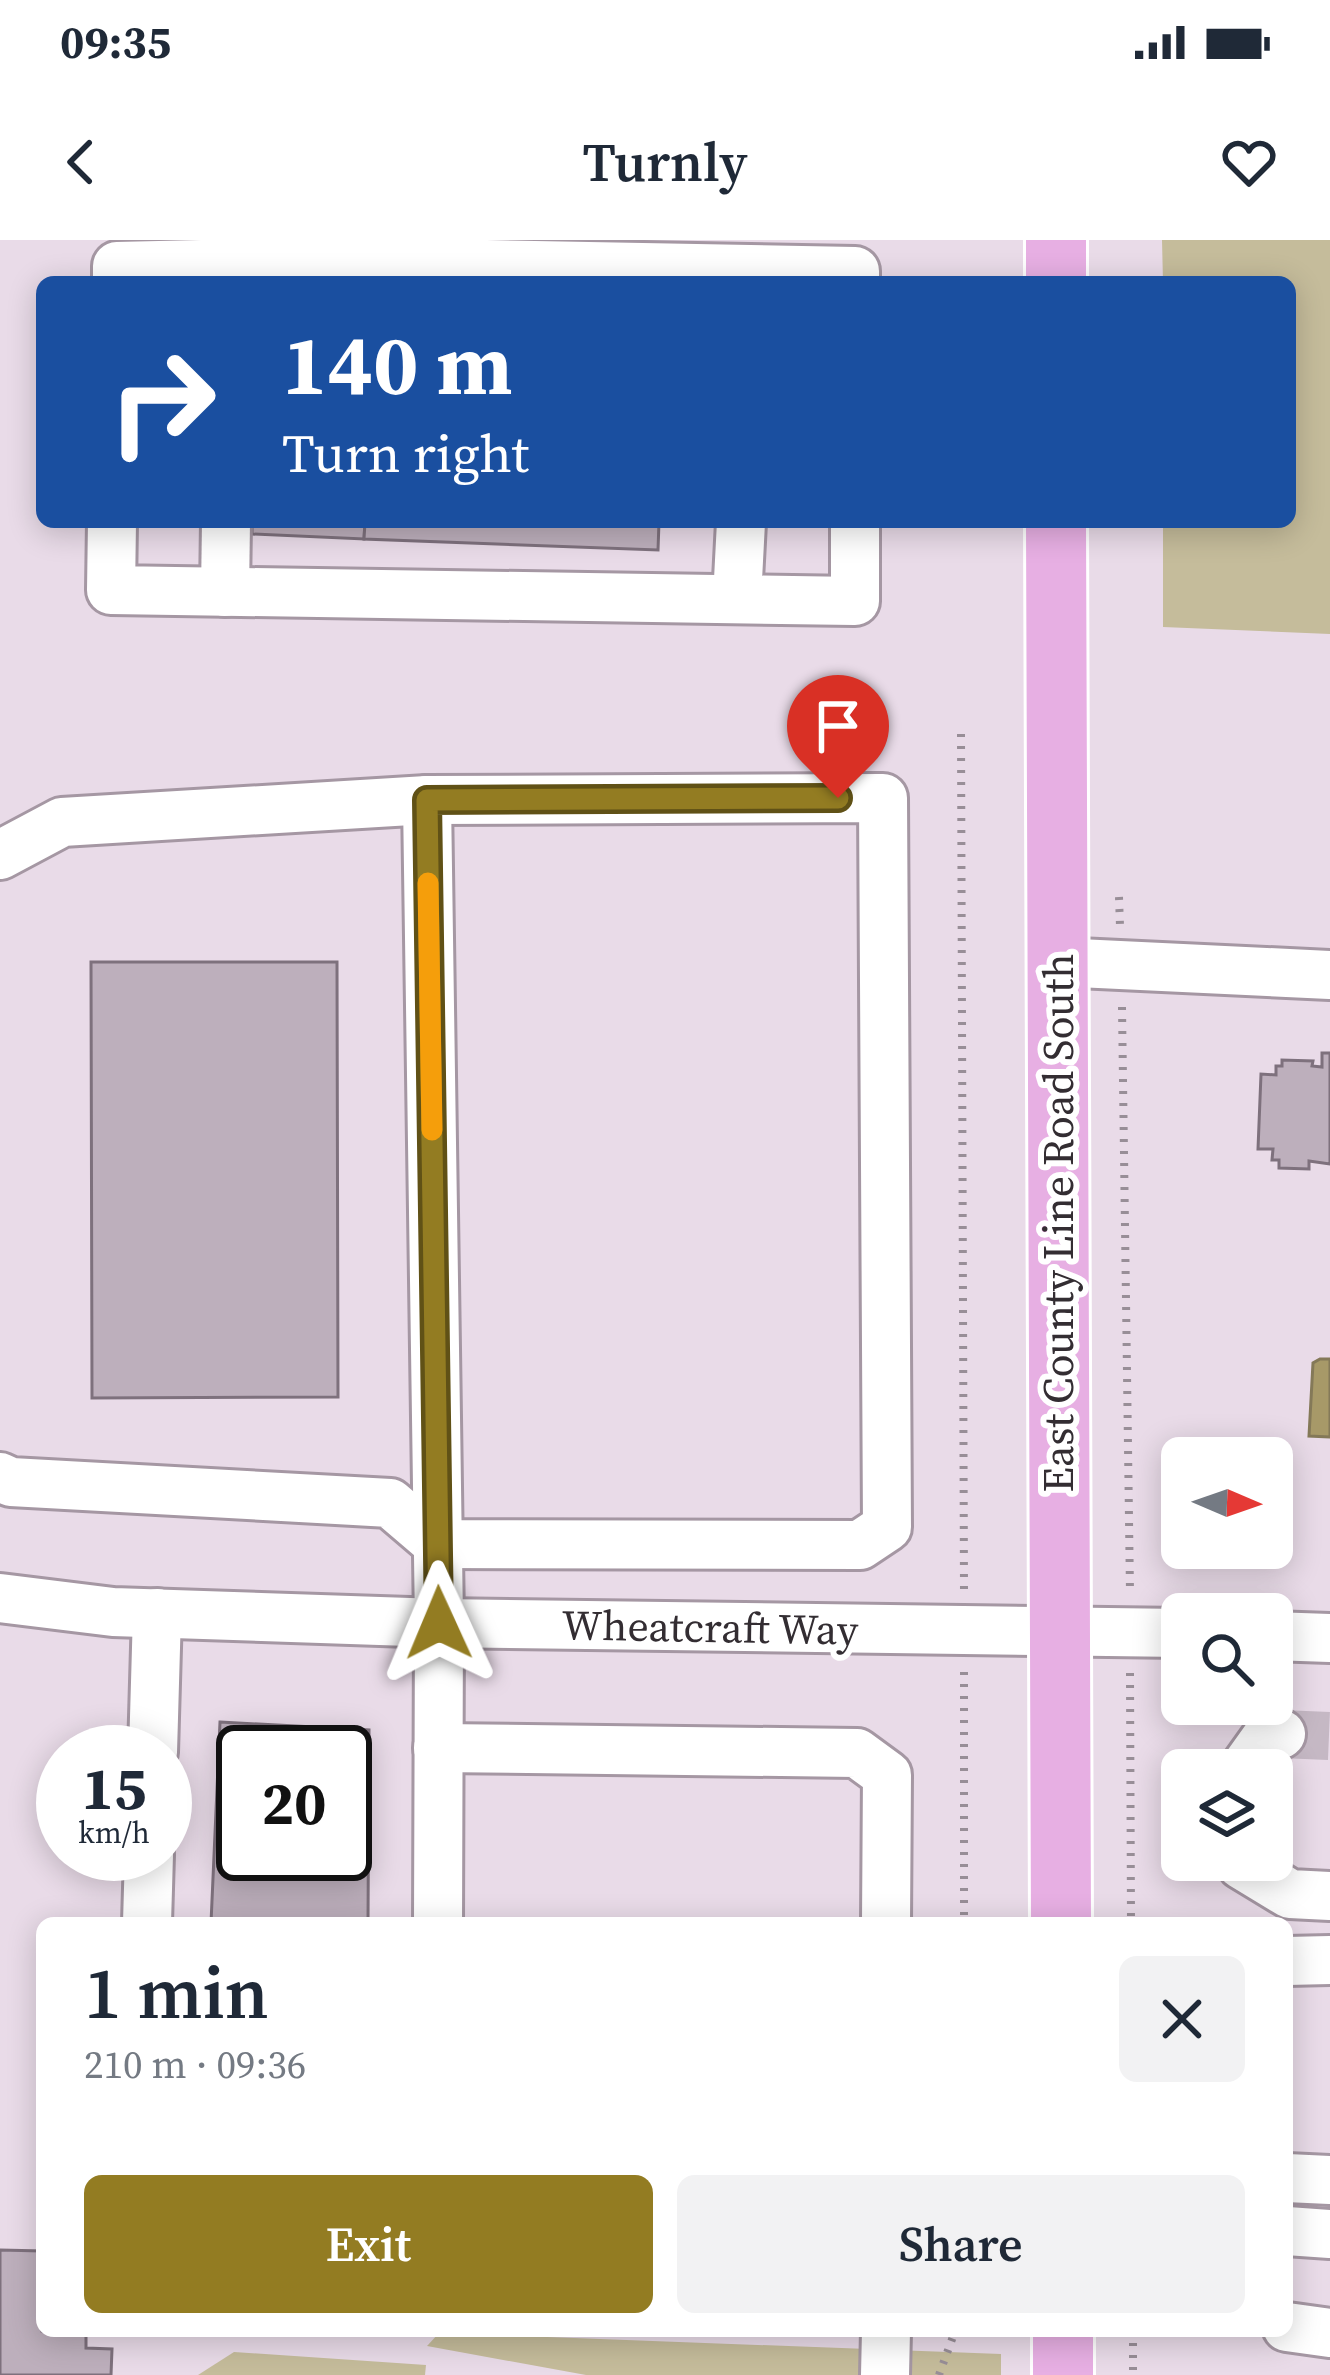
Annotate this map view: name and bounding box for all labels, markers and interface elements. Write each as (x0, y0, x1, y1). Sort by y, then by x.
text: 09:35 (60, 11, 171, 73)
text: Turnly (583, 125, 747, 199)
icon: back (48, 129, 114, 195)
icon: heart (1216, 129, 1282, 195)
text: 140 m (282, 307, 513, 422)
icon: right (84, 324, 240, 480)
text: Turn right (282, 416, 529, 490)
pin (787, 675, 889, 798)
icon: arrive (805, 693, 871, 759)
street label: East County Line Road South (1029, 954, 1087, 1492)
north arrow (1161, 1437, 1293, 1569)
map controls (1161, 1437, 1293, 1881)
position arrow (376, 1560, 502, 1686)
button: search (1161, 1593, 1293, 1725)
street label: Wheatcraft Way (561, 1595, 859, 1659)
speed limit sign: 20 (216, 1725, 372, 1881)
text: 15 (81, 1747, 147, 1829)
button: layers (1161, 1749, 1293, 1881)
text: km/h (78, 1812, 150, 1853)
text: 1 min (84, 1943, 269, 2042)
button: close (1119, 1956, 1245, 2082)
text: 210 m · 09:36 (84, 2038, 306, 2091)
button: Exit (84, 2175, 653, 2313)
button: Share (677, 2175, 1245, 2313)

